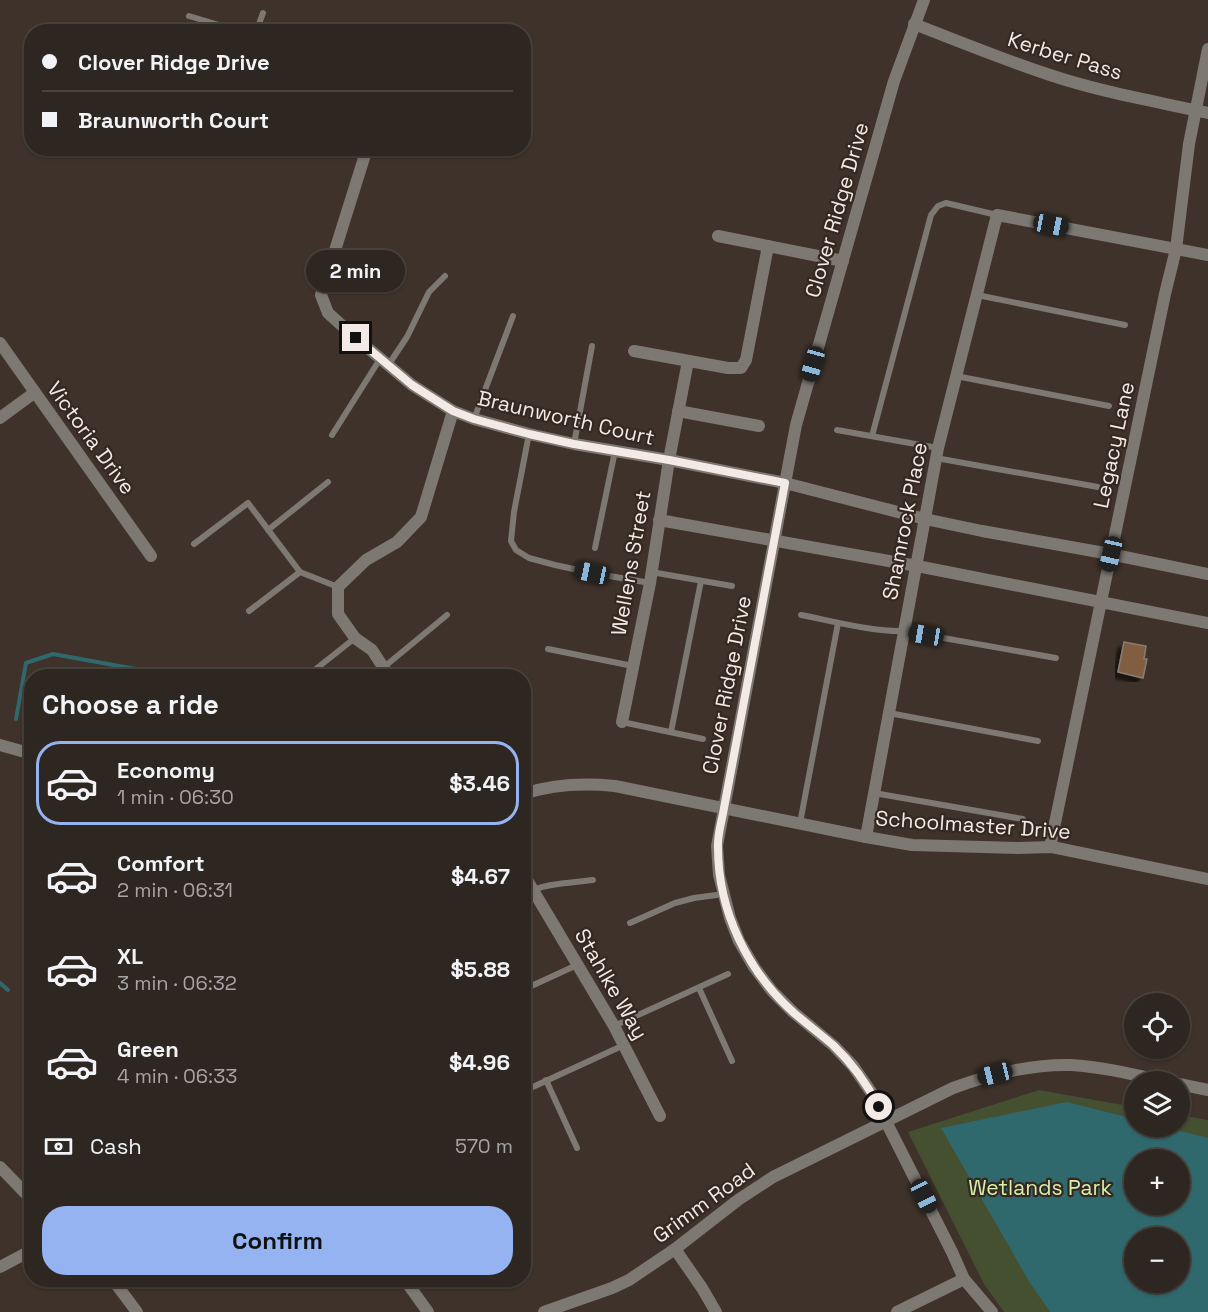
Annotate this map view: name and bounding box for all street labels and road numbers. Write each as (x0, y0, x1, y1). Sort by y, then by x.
street label: Kerber Pass (1005, 25, 1126, 86)
street label: Clover Ridge Drive (799, 119, 874, 301)
street label: Victoria Drive (41, 376, 142, 500)
street label: Legacy Lane (1087, 379, 1140, 511)
street label: Braunworth Court (475, 384, 657, 451)
street label: Shamrock Place (876, 440, 933, 602)
street label: Wellens Street (604, 488, 657, 638)
street label: Clover Ridge Drive (696, 593, 757, 776)
street label: Schoolmaster Drive (875, 804, 1072, 845)
street label: Stahlke Way (569, 923, 654, 1044)
street label: Grimm Road (647, 1156, 760, 1249)

